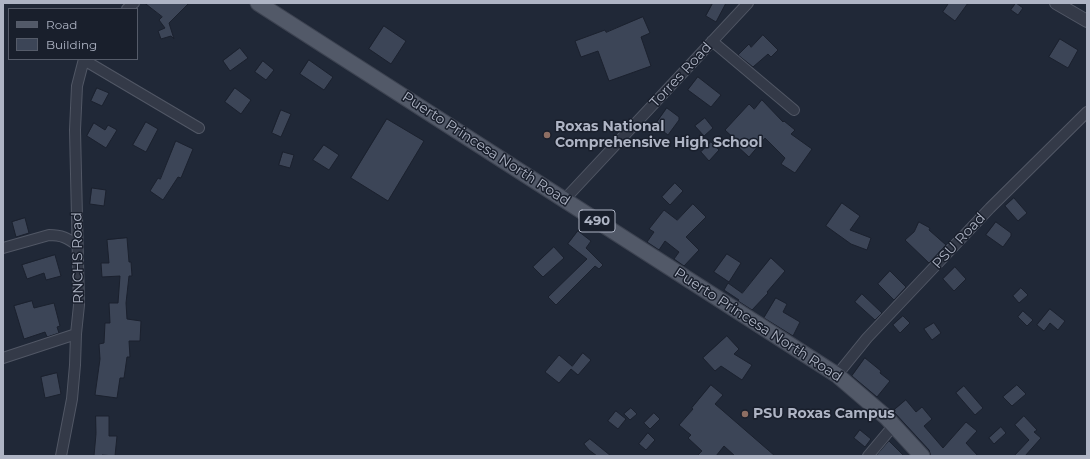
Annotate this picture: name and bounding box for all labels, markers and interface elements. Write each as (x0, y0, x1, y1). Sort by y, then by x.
legend (8, 8, 138, 60)
text: Road (46, 17, 77, 32)
text: Building (46, 37, 97, 52)
street label: Torres Road (647, 39, 715, 111)
street label: Puerto Princesa North Road (399, 88, 573, 210)
place label: Roxas National Comprehensive High School (555, 119, 762, 152)
marker: Roxas National Comprehensive High School (542, 130, 552, 140)
road number: 490 (579, 210, 615, 232)
street label: PSU Road (929, 210, 989, 272)
street label: RNCHS Road (69, 212, 87, 304)
street label: Puerto Princesa North Road (671, 264, 845, 386)
place label: PSU Roxas Campus (753, 406, 895, 422)
marker: PSU Roxas Campus (740, 409, 750, 419)

